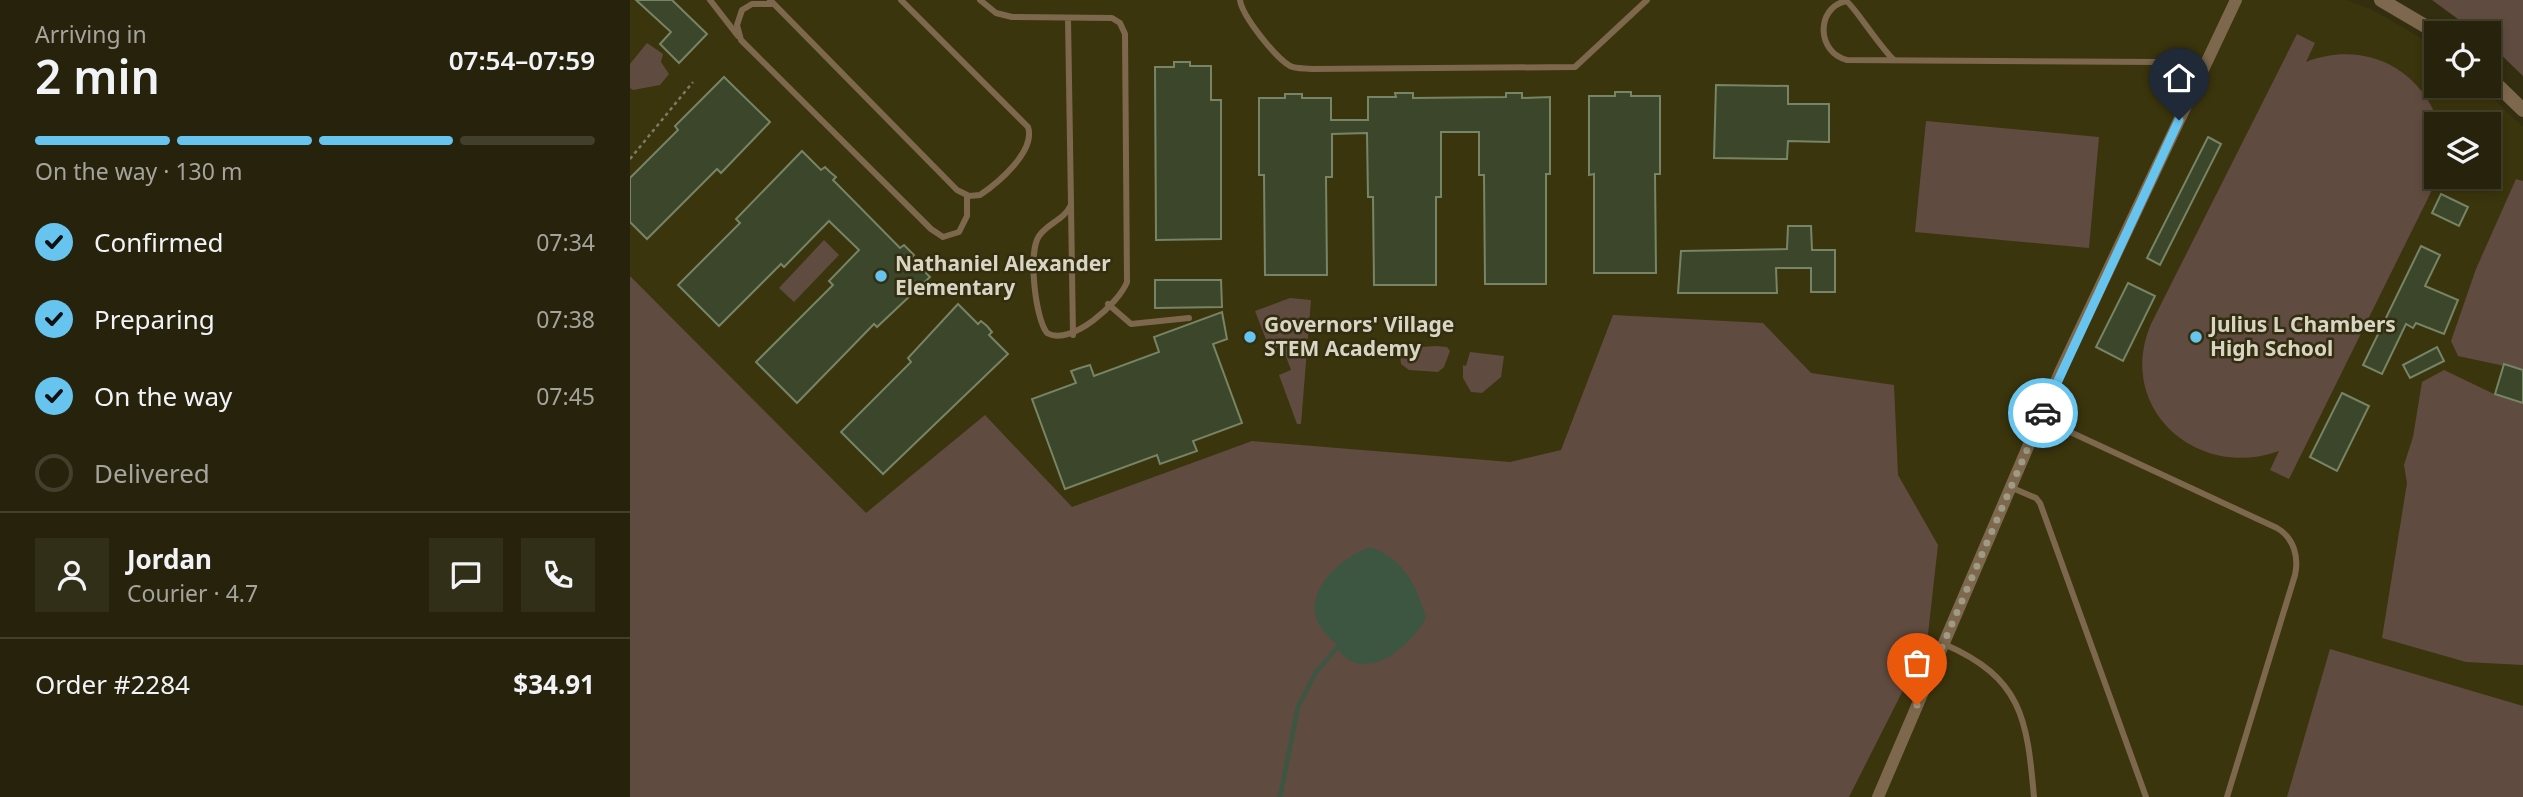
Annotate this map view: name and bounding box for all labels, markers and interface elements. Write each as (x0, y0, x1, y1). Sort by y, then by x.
text: Arriving in (35, 18, 147, 50)
map controls (2424, 21, 2501, 189)
button: locate (2424, 21, 2501, 98)
text: 07:54–07:59 (449, 42, 595, 78)
text: 2 min (35, 45, 160, 107)
pin (2149, 48, 2209, 120)
icon: home (2160, 59, 2198, 97)
button: layers (2424, 112, 2501, 189)
text: On the way · 130 m (35, 155, 242, 187)
icon: check (35, 223, 73, 261)
text: Confirmed (94, 224, 224, 260)
text: 07:34 (536, 226, 595, 258)
place label: Nathaniel Alexander Elementary (895, 249, 1111, 301)
marker: Nathaniel Alexander Elementary (873, 268, 889, 284)
icon: check (35, 300, 73, 338)
text: Preparing (94, 301, 215, 337)
text: 07:38 (536, 303, 595, 335)
place label: Governors' Village STEM Academy (1264, 310, 1454, 362)
place label: Julius L Chambers High School (2208, 310, 2396, 362)
marker: Governors' Village STEM Academy (1242, 329, 1258, 345)
marker: Julius L Chambers High School (2188, 329, 2204, 345)
icon: check (35, 377, 73, 415)
text: On the way (94, 378, 232, 414)
courier (2008, 378, 2078, 448)
text: 07:45 (536, 380, 595, 412)
icon: car (2024, 394, 2062, 432)
text: Delivered (94, 455, 210, 491)
button: person (35, 538, 109, 612)
button: chat (429, 538, 503, 612)
button: phone (521, 538, 595, 612)
text: Jordan (127, 541, 212, 577)
text: Courier · 4.7 (127, 577, 258, 609)
pin (1887, 633, 1947, 705)
icon: bag (1898, 644, 1936, 682)
text: Order #2284 (35, 666, 190, 702)
text: $34.91 (513, 666, 595, 702)

